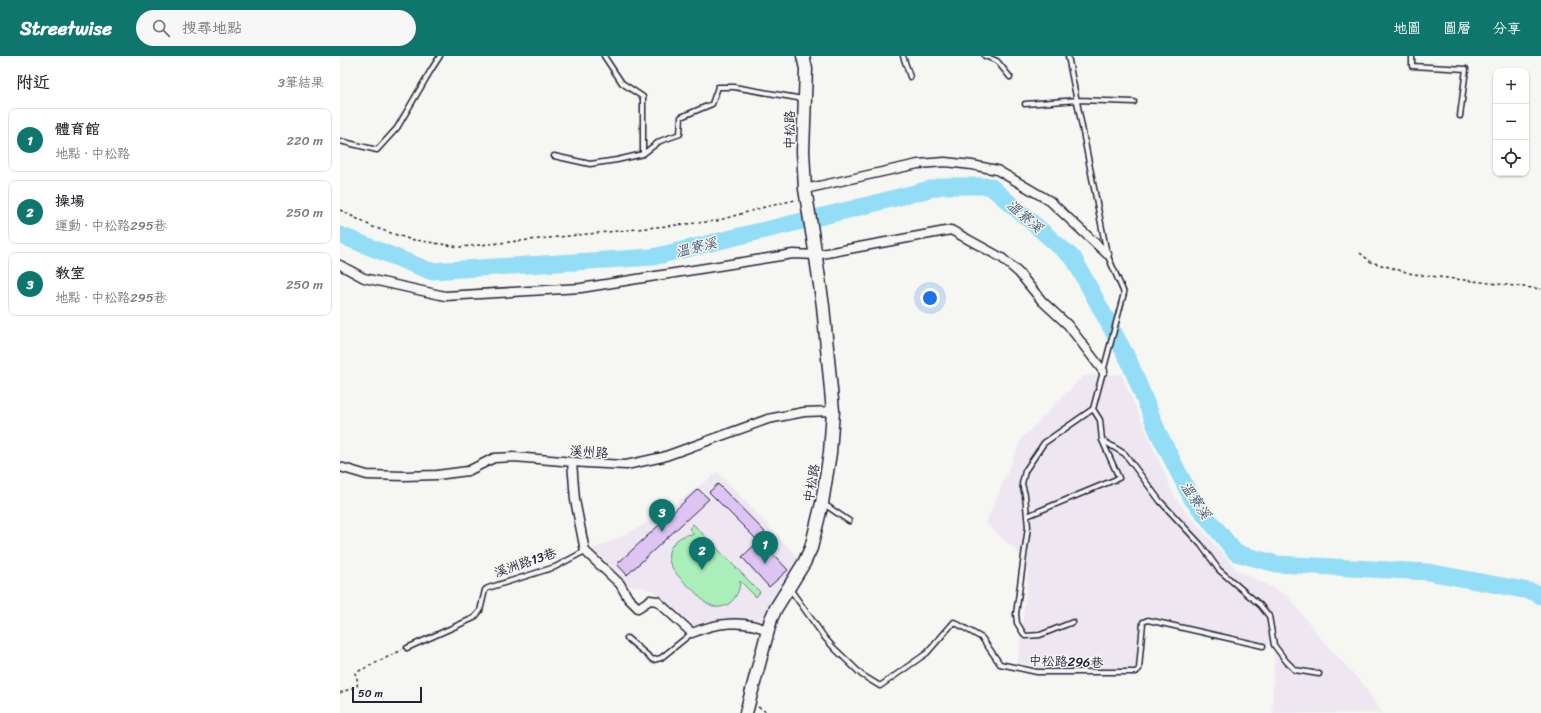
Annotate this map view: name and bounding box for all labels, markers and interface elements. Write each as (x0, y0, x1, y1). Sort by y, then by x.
search box (136, 10, 416, 46)
text: Streetwise (20, 12, 112, 45)
text: 搜尋地點 (182, 15, 242, 41)
text: 地圖 (1393, 16, 1421, 41)
text: 圖層 (1443, 16, 1471, 41)
text: 分享 (1493, 16, 1521, 41)
icon: search (150, 17, 172, 39)
text: 附近 (16, 67, 50, 97)
map controls (1493, 68, 1529, 176)
button: + (1493, 68, 1529, 104)
text: 3筆結果 (278, 71, 324, 94)
button: − (1493, 104, 1529, 140)
street label: 中松路 (778, 110, 801, 150)
text: 體育館 (55, 116, 100, 142)
text: 1 (27, 129, 33, 152)
text: 220 m (286, 129, 323, 152)
button: locate (1493, 140, 1529, 176)
text: 地點 · 中松路 (55, 142, 130, 165)
text: 操場 (55, 188, 85, 214)
water label: 溫寮溪 (1001, 193, 1049, 240)
text: 2 (26, 201, 34, 224)
text: 250 m (286, 201, 323, 224)
text: 運動 · 中松路295巷 (55, 214, 167, 237)
water label: 溫寮溪 (673, 230, 720, 265)
text: 教室 (55, 260, 85, 286)
text: 3 (26, 273, 34, 296)
text: 250 m (286, 273, 323, 296)
text: 地點 · 中松路295巷 (55, 286, 167, 309)
your location (920, 288, 940, 308)
street label: 溪州路 (569, 439, 609, 464)
street label: 中松路 (797, 462, 826, 504)
water label: 溫寮溪 (1173, 476, 1218, 526)
pin: 3 (649, 499, 675, 532)
pin: 1 (752, 531, 778, 564)
pin: 2 (689, 537, 715, 570)
street label: 溪洲路13巷 (491, 541, 560, 584)
street label: 中松路296巷 (1028, 649, 1104, 674)
text: 50 m (358, 684, 383, 703)
scale bar (352, 685, 422, 704)

